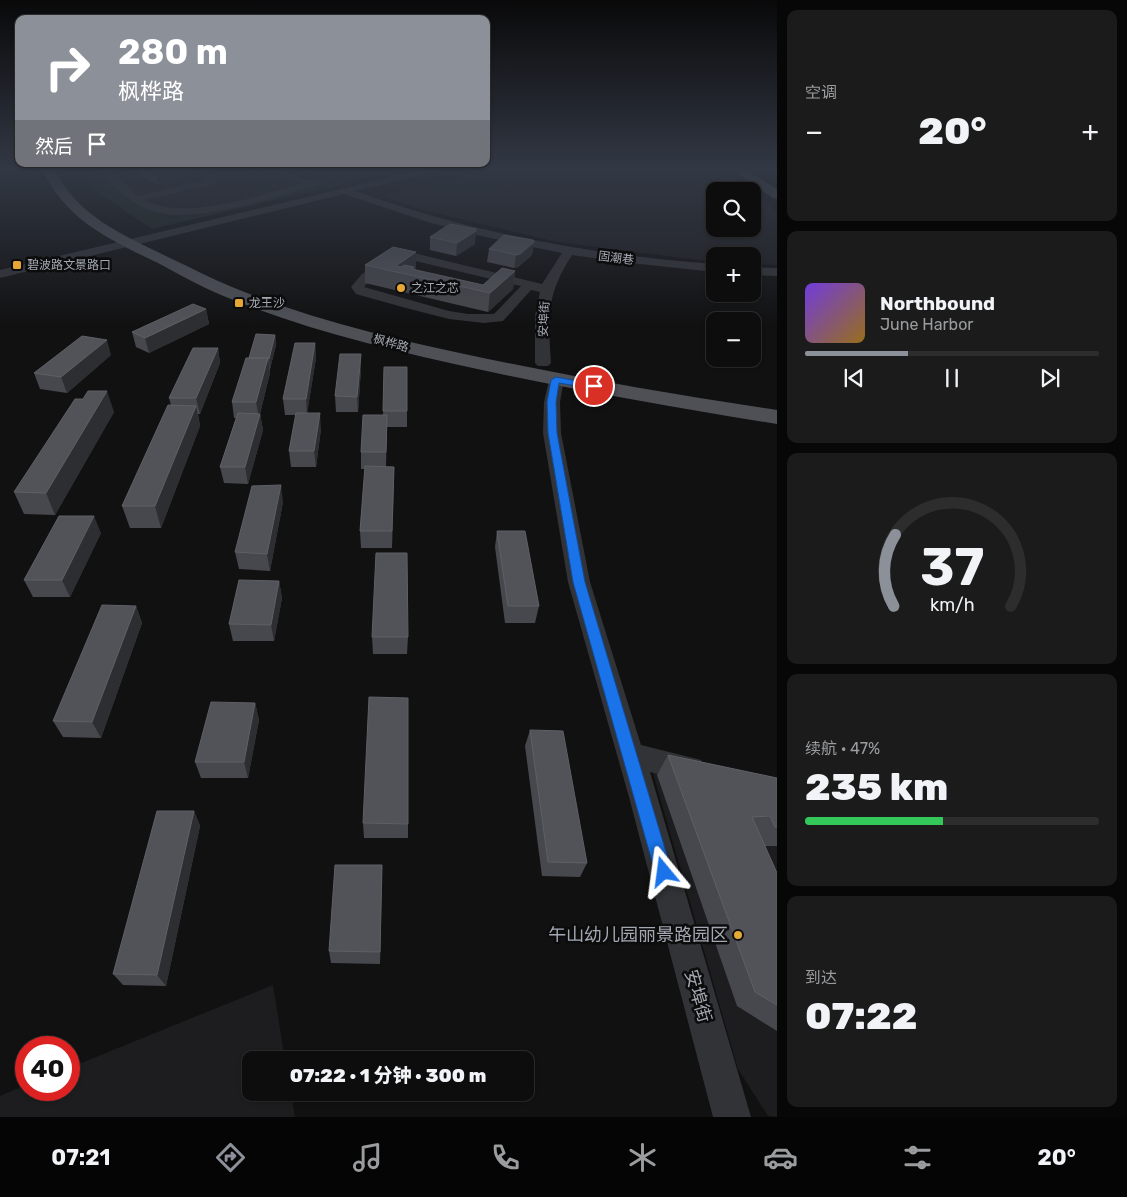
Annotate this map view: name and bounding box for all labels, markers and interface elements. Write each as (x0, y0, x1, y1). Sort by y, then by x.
text: 280 m (118, 31, 228, 73)
icon: right (35, 35, 100, 100)
text: 枫桦路 (118, 78, 184, 105)
text: 空调 (805, 83, 837, 102)
text: 20° (918, 108, 987, 154)
text: − (805, 115, 823, 148)
text: + (1082, 115, 1099, 148)
icon: arrive (83, 130, 111, 158)
text: 然后 (35, 135, 73, 158)
map controls (706, 182, 761, 367)
button: search (706, 182, 761, 237)
button: + (706, 247, 761, 302)
street label: 固潮巷 (597, 249, 635, 267)
place label: 碧波路文景路口 (27, 258, 111, 272)
marker: 碧波路文景路口 (11, 259, 23, 271)
place label: 之江之芯 (411, 281, 459, 295)
marker: 之江之芯 (395, 282, 407, 294)
text: Northbound (880, 292, 995, 315)
place label: 龙王沙 (249, 296, 285, 310)
marker: 龙王沙 (233, 297, 245, 309)
street label: 安埠街 (536, 301, 552, 337)
button: − (706, 312, 761, 367)
text: June Harbor (880, 315, 973, 334)
street label: 枫桦路 (372, 331, 410, 355)
icon: previous (840, 364, 868, 392)
icon: pause (938, 364, 966, 392)
icon: next (1036, 364, 1064, 392)
pin (573, 365, 615, 407)
icon: arrive (580, 372, 608, 400)
text: 37 (920, 536, 984, 598)
text: km/h (930, 594, 974, 615)
text: 续航 · 47% (805, 739, 880, 758)
text: 235 km (805, 764, 948, 810)
position arrow (637, 845, 689, 897)
place label: 午山幼儿园丽景路园区 (548, 924, 728, 946)
marker: 午山幼儿园丽景路园区 (732, 929, 744, 941)
street label: 安埠街 (680, 967, 716, 1025)
text: 到达 (805, 968, 837, 987)
text: 07:22 (805, 993, 917, 1039)
speed limit sign: 40 (15, 1036, 80, 1101)
text: 07:22 · 1 分钟 · 300 m (290, 1064, 486, 1087)
icon: directions (213, 1140, 248, 1175)
icon: music (350, 1140, 385, 1175)
icon: phone (488, 1140, 523, 1175)
icon: climate (625, 1140, 660, 1175)
icon: car (763, 1140, 798, 1175)
icon: filters (900, 1140, 935, 1175)
text: 07:21 (51, 1144, 110, 1171)
text: 20° (1037, 1144, 1076, 1171)

